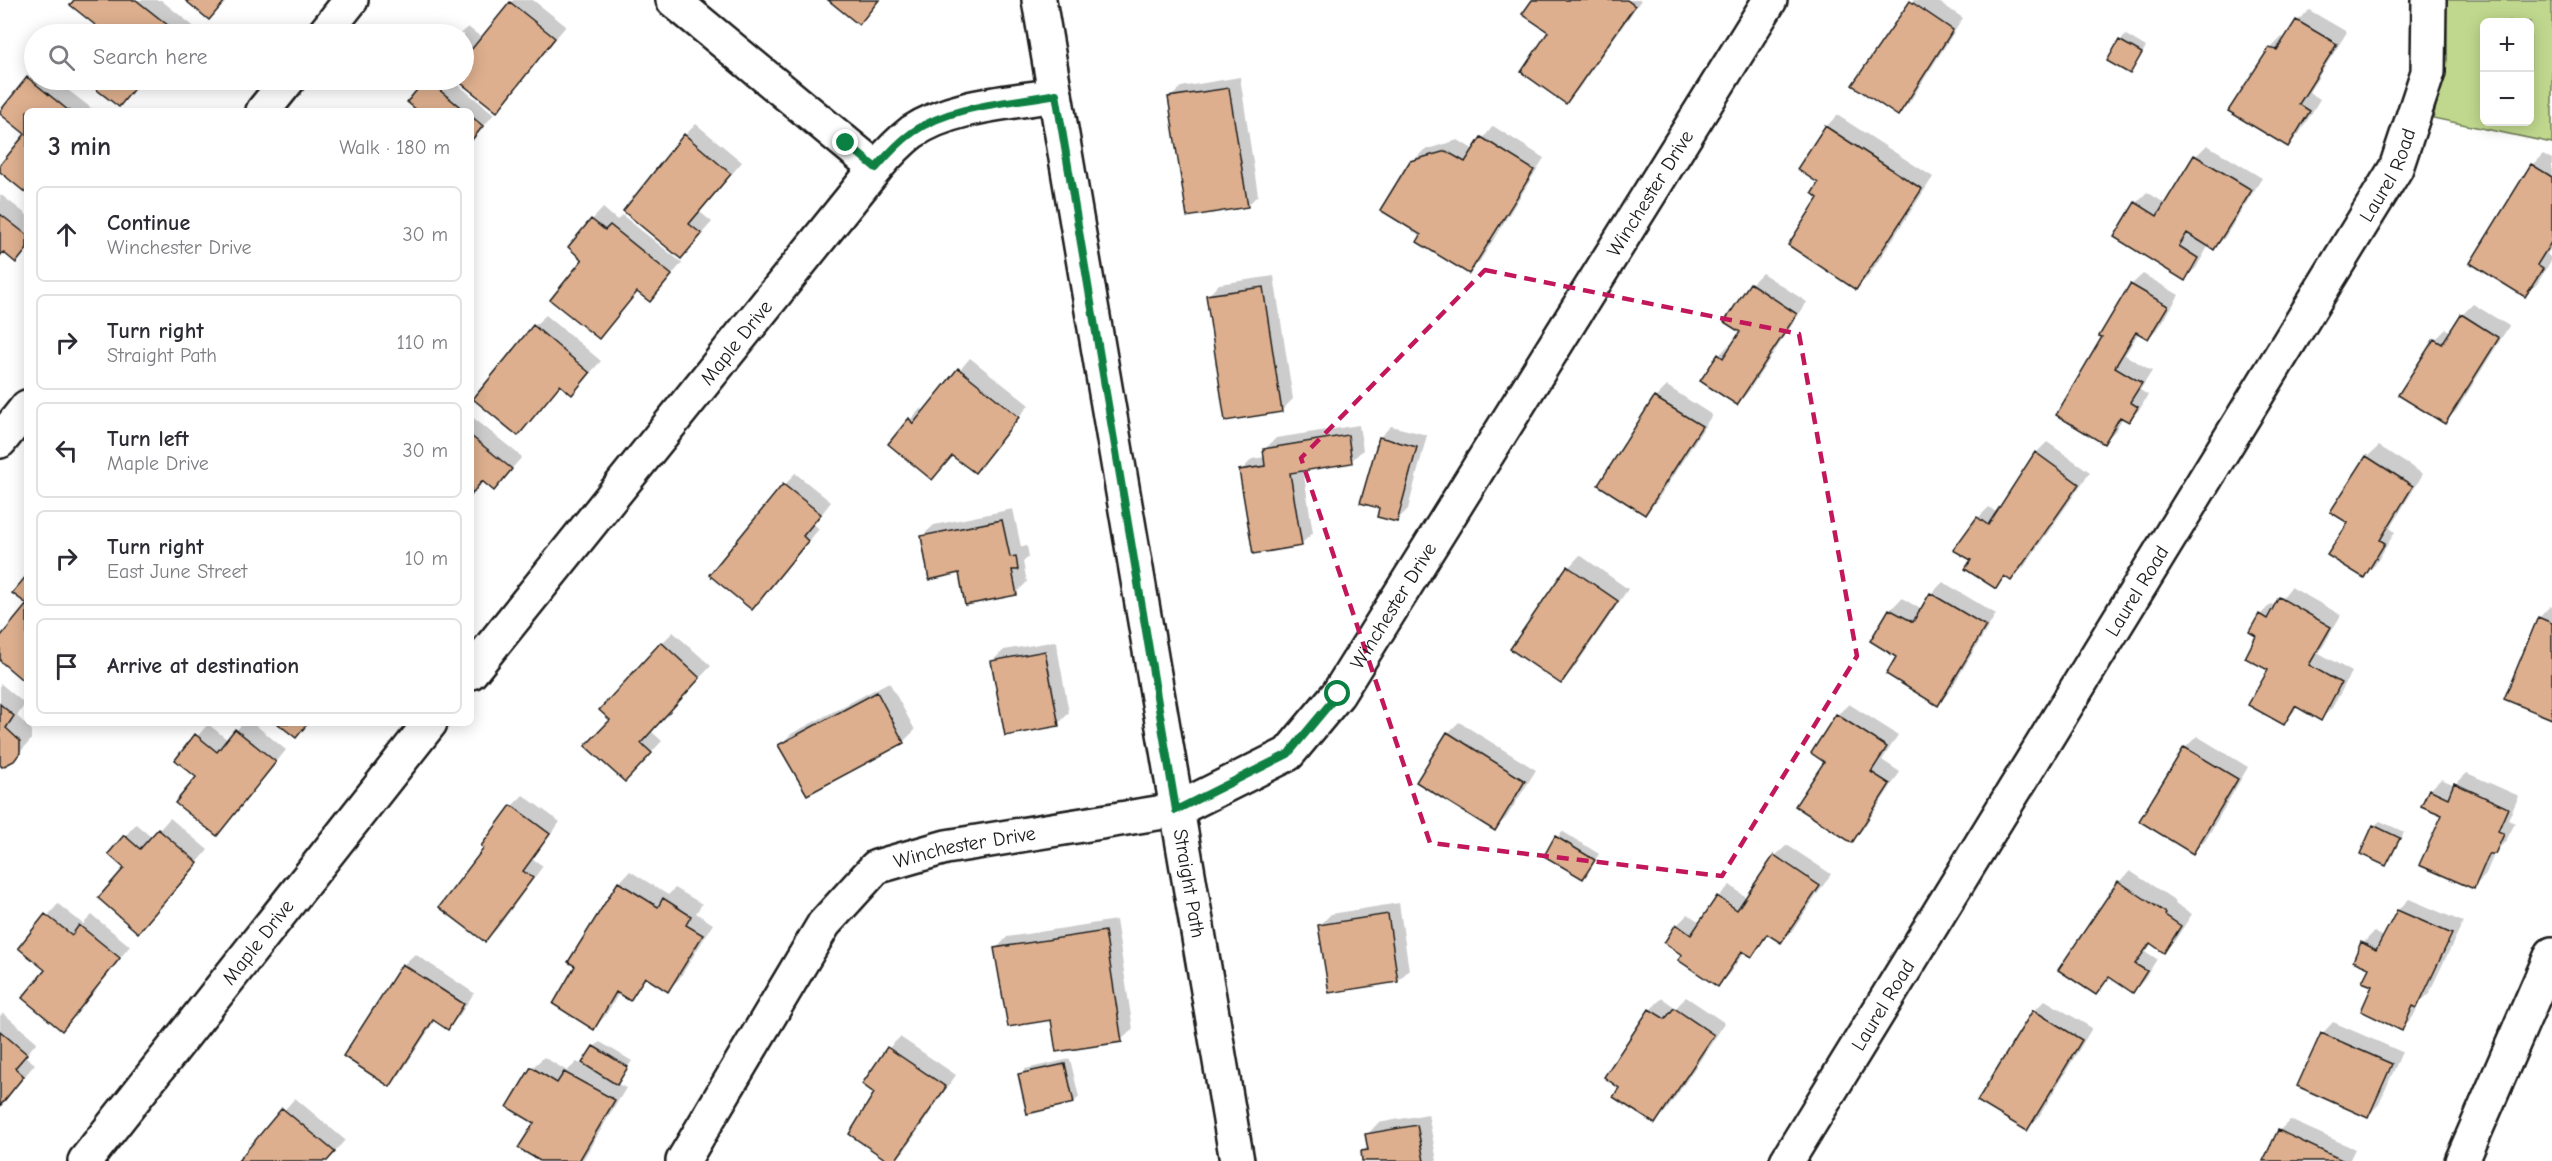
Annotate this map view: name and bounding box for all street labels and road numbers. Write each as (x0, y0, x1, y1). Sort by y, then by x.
street label: Laurel Road (2355, 125, 2420, 226)
street label: Winchester Drive (1602, 126, 1698, 261)
street label: Maple Drive (695, 296, 777, 390)
street label: Winchester Drive (1345, 539, 1441, 673)
street label: Laurel Road (2101, 541, 2174, 641)
street label: Winchester Drive (891, 822, 1037, 873)
street label: Straight Path (1169, 827, 1210, 940)
street label: Maple Drive (217, 895, 299, 989)
street label: Laurel Road (1847, 956, 1920, 1055)

